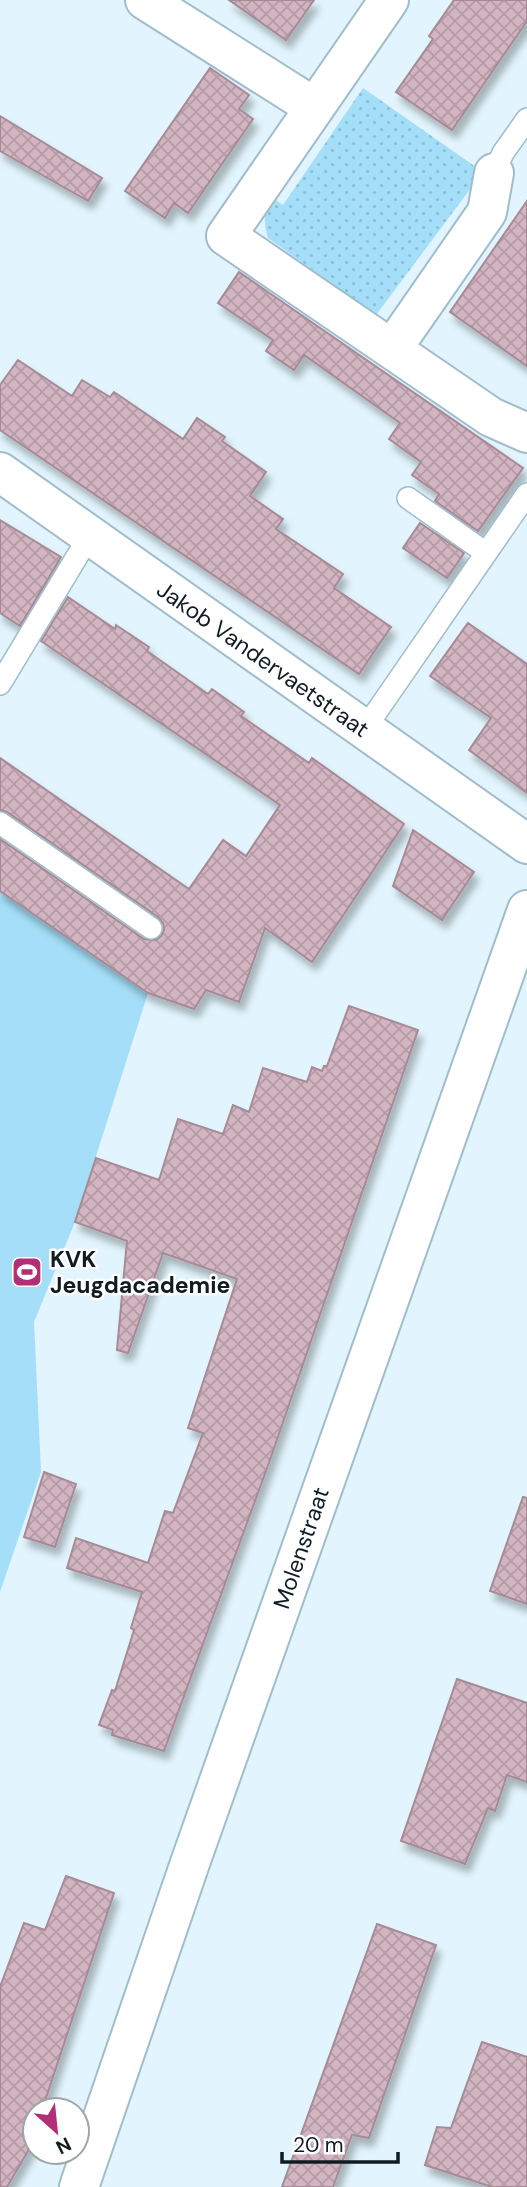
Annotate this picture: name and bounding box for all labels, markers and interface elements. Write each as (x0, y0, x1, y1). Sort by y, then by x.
street label: Jakob Vandervaetstraat (151, 574, 375, 744)
place label: KVK Jeugdacademie (50, 1244, 230, 1300)
sports icon: KVK Jeugdacademie (10, 1255, 44, 1289)
street label: Molenstraat (266, 1483, 336, 1613)
north arrow (21, 2096, 91, 2166)
scale bar (282, 2120, 398, 2164)
text: N (52, 2131, 75, 2160)
text: 20 m (293, 2131, 344, 2159)

